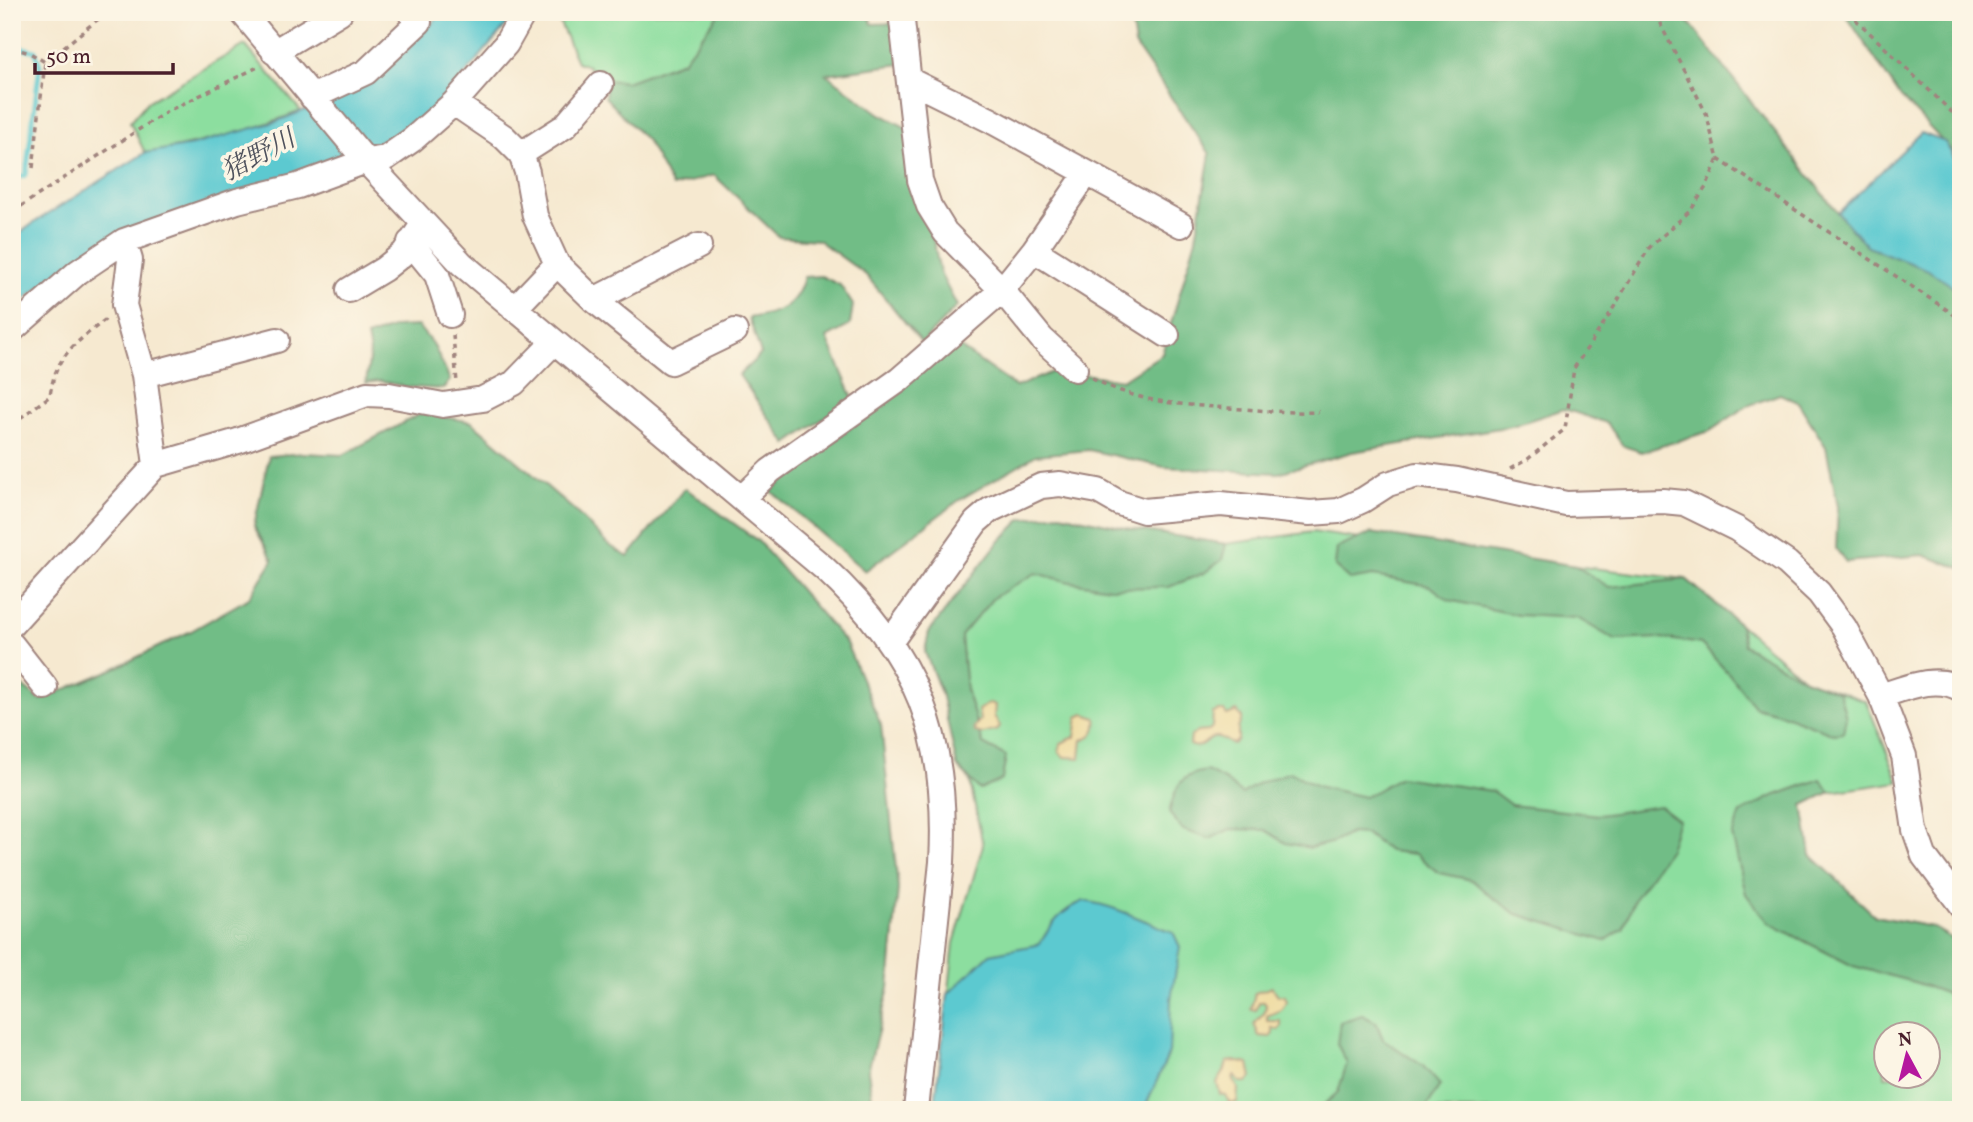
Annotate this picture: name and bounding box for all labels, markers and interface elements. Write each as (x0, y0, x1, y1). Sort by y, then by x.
scale bar (35, 32, 173, 76)
text: 50 m (46, 43, 91, 72)
water label: 猪野川 (216, 120, 305, 190)
north arrow (1871, 1020, 1941, 1090)
text: N (1897, 1026, 1914, 1054)

